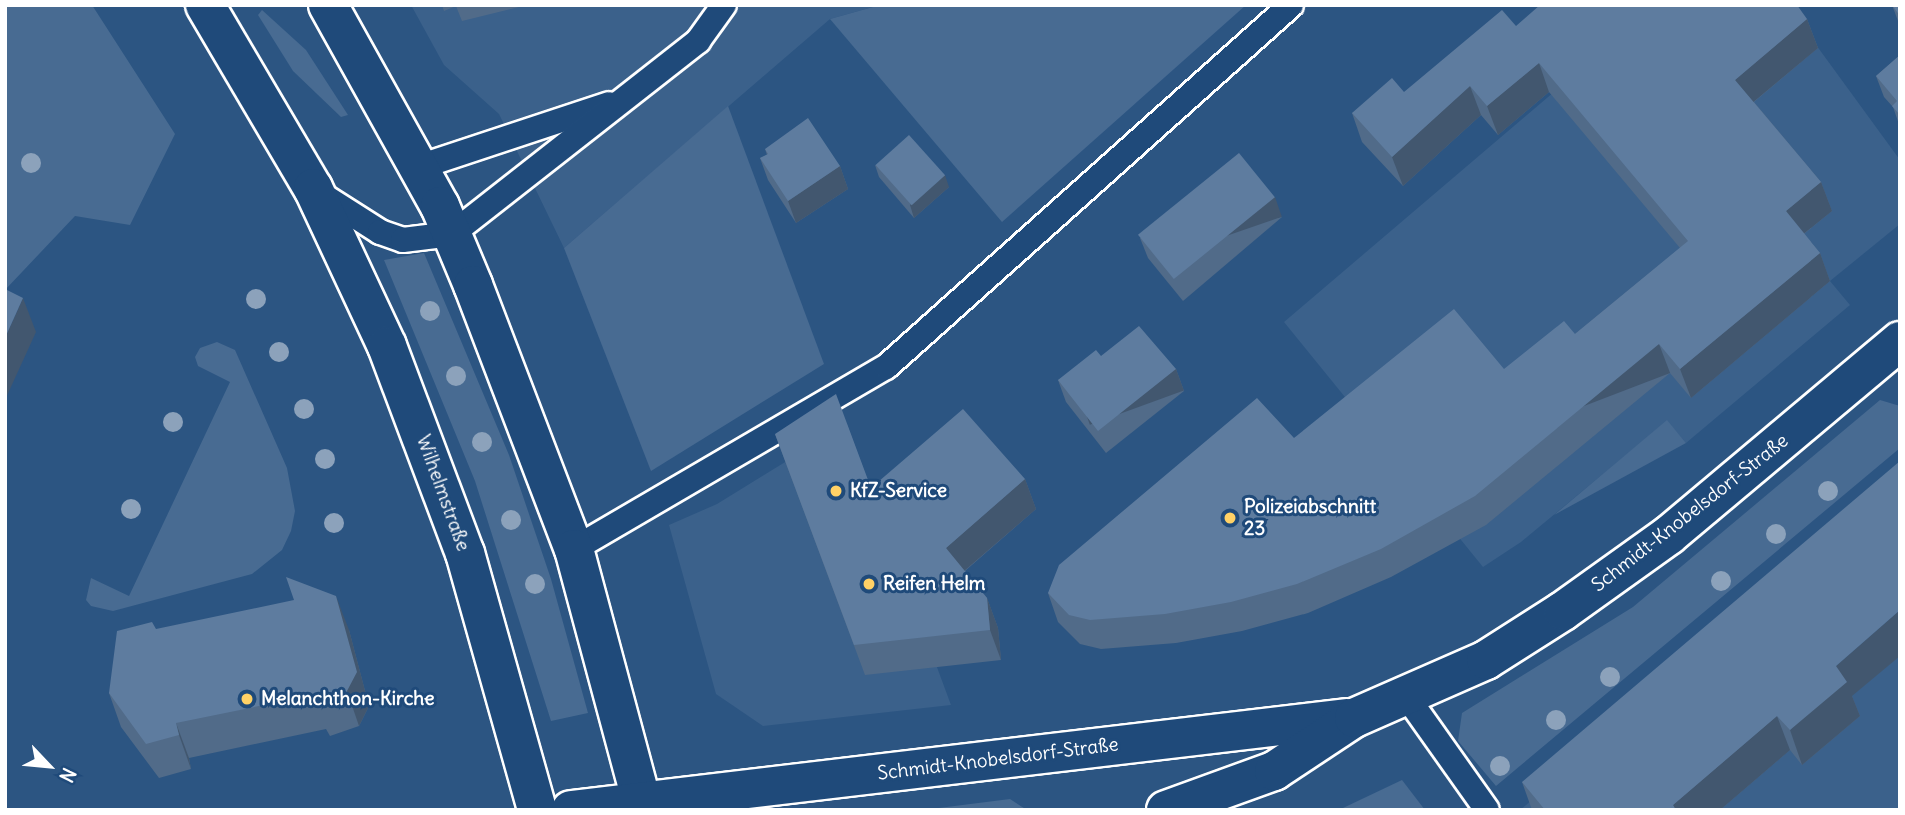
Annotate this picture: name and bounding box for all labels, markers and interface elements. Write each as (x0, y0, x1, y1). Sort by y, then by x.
street label: Schmidt-Knobelsdorf-Straße (1587, 429, 1793, 597)
street label: Wilhelmstraße (411, 432, 475, 554)
place label: KfZ-Service (850, 480, 947, 502)
marker: KfZ-Service (828, 483, 844, 499)
place label: Polizeiabschnitt 23 (1244, 496, 1376, 540)
marker: Polizeiabschnitt 23 (1222, 510, 1238, 526)
place label: Reifen Helm (883, 573, 985, 595)
marker: Reifen Helm (861, 576, 877, 592)
place label: Melanchthon-Kirche (261, 688, 435, 710)
marker: Melanchthon-Kirche (239, 691, 255, 707)
north arrow (14, 731, 84, 801)
street label: Schmidt-Knobelsdorf-Straße (876, 733, 1120, 785)
text: N (54, 764, 82, 786)

